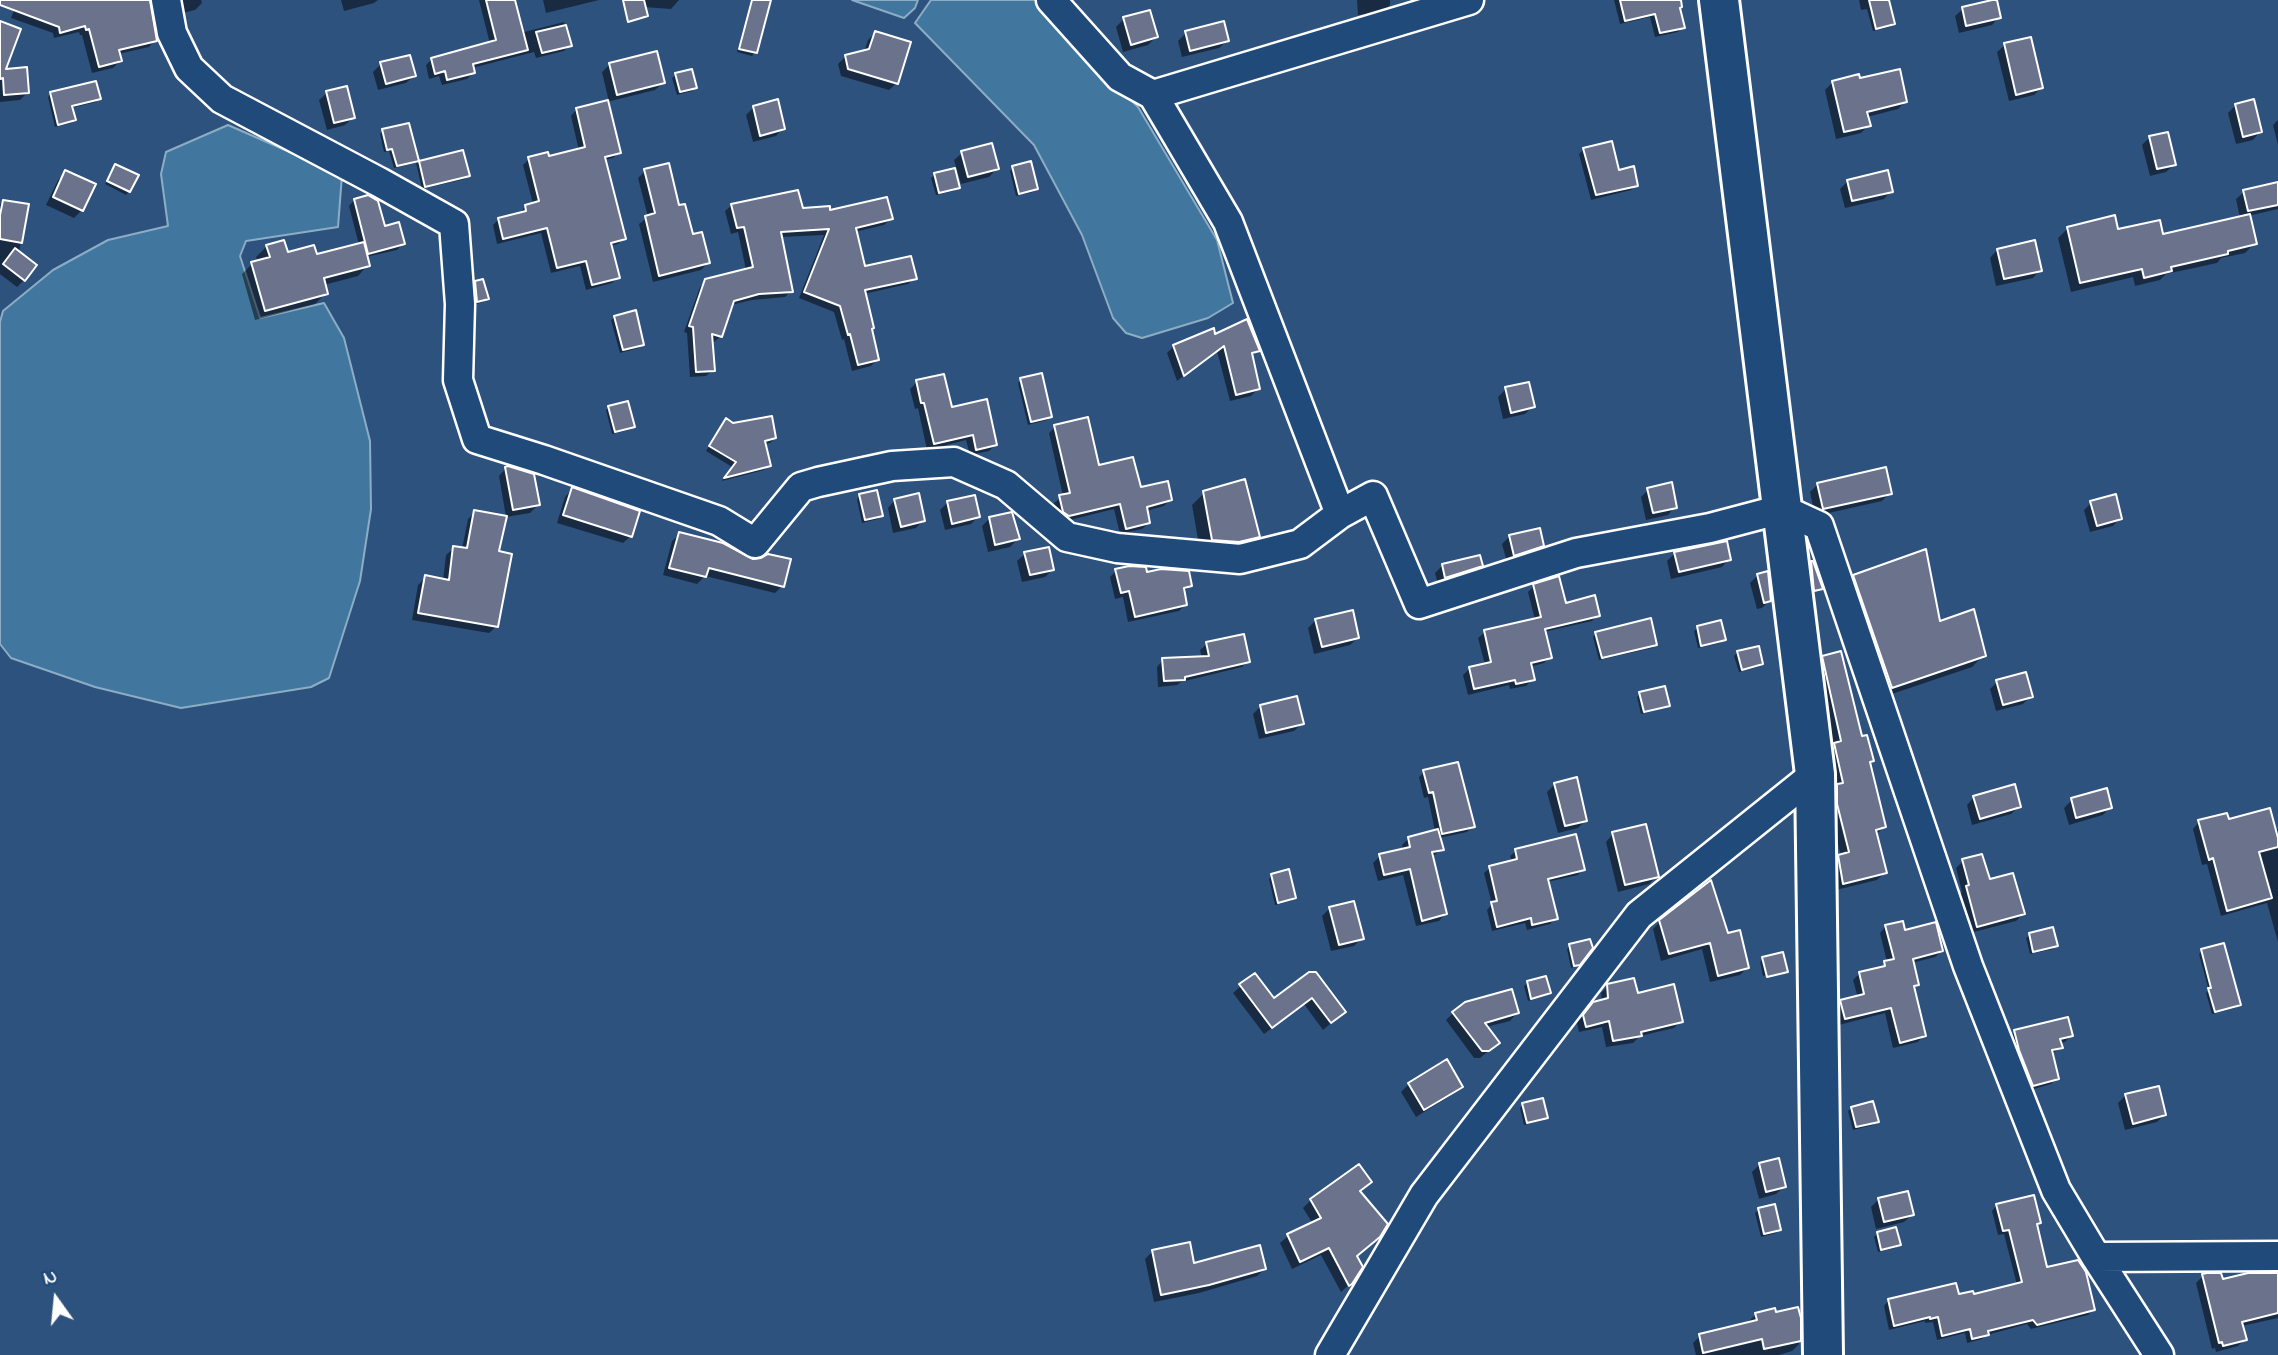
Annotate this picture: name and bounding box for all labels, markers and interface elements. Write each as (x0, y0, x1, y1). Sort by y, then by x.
north arrow (21, 1264, 91, 1334)
text: N (41, 1264, 60, 1293)

